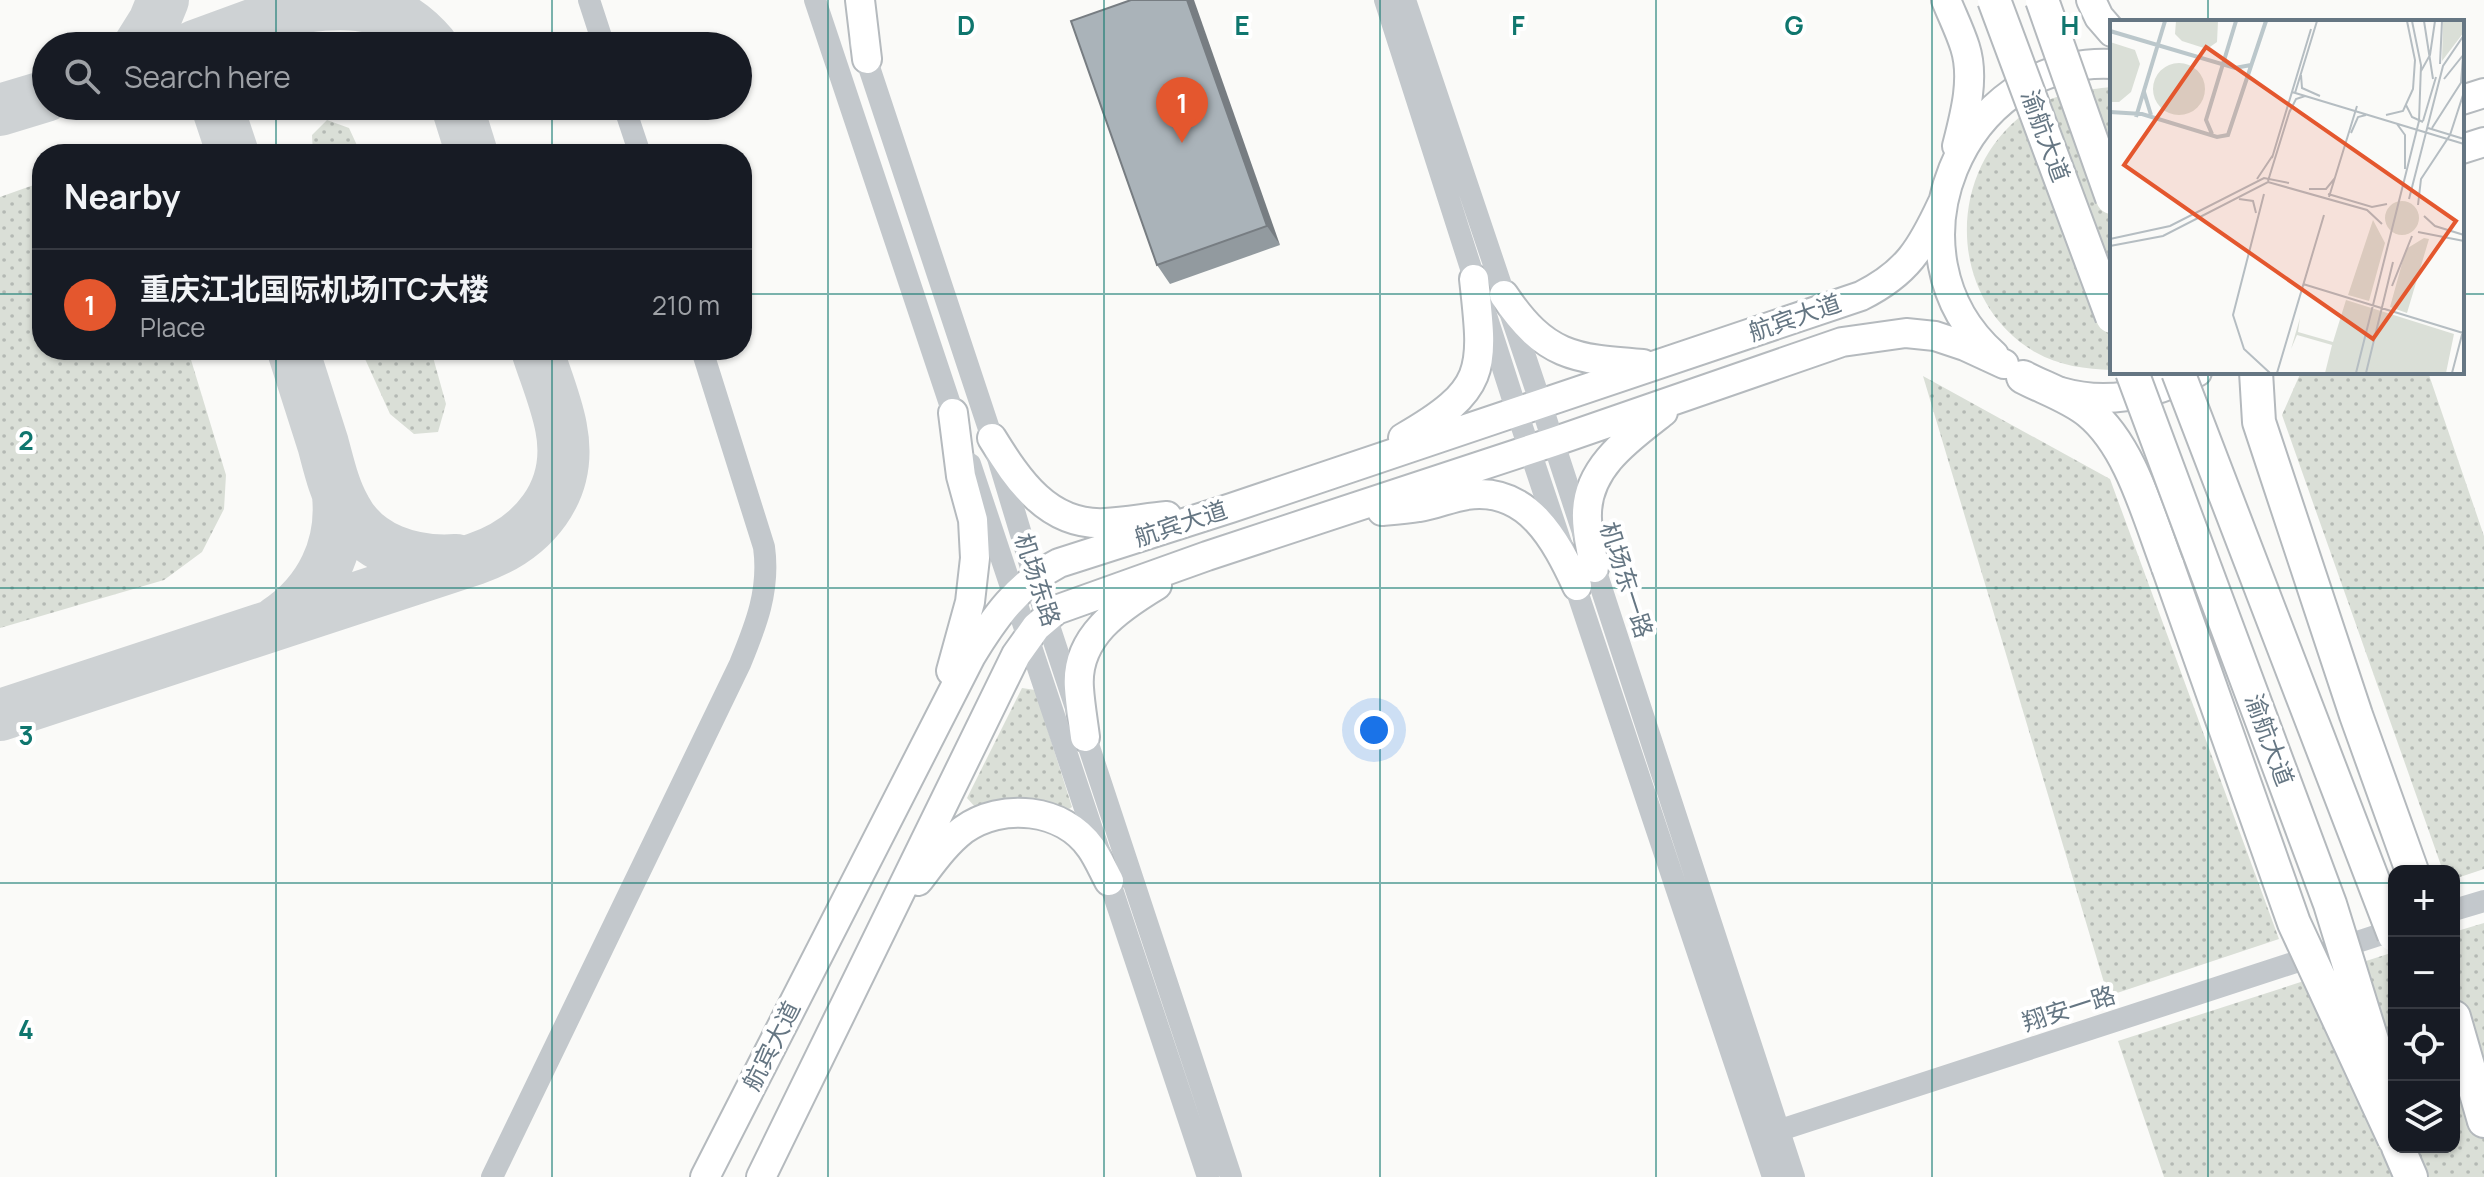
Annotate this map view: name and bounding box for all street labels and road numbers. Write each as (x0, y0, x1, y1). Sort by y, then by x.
street label: 渝航大道 (2014, 85, 2078, 186)
street label: 航宾大道 (1744, 285, 1845, 348)
street label: 航宾大道 (1130, 492, 1231, 553)
street label: 机场东一路 (1593, 517, 1662, 642)
street label: 机场东路 (1008, 529, 1069, 630)
street label: 渝航大道 (2238, 689, 2302, 790)
street label: 翔安一路 (2018, 977, 2119, 1038)
street label: 航宾大道 (734, 995, 807, 1096)

